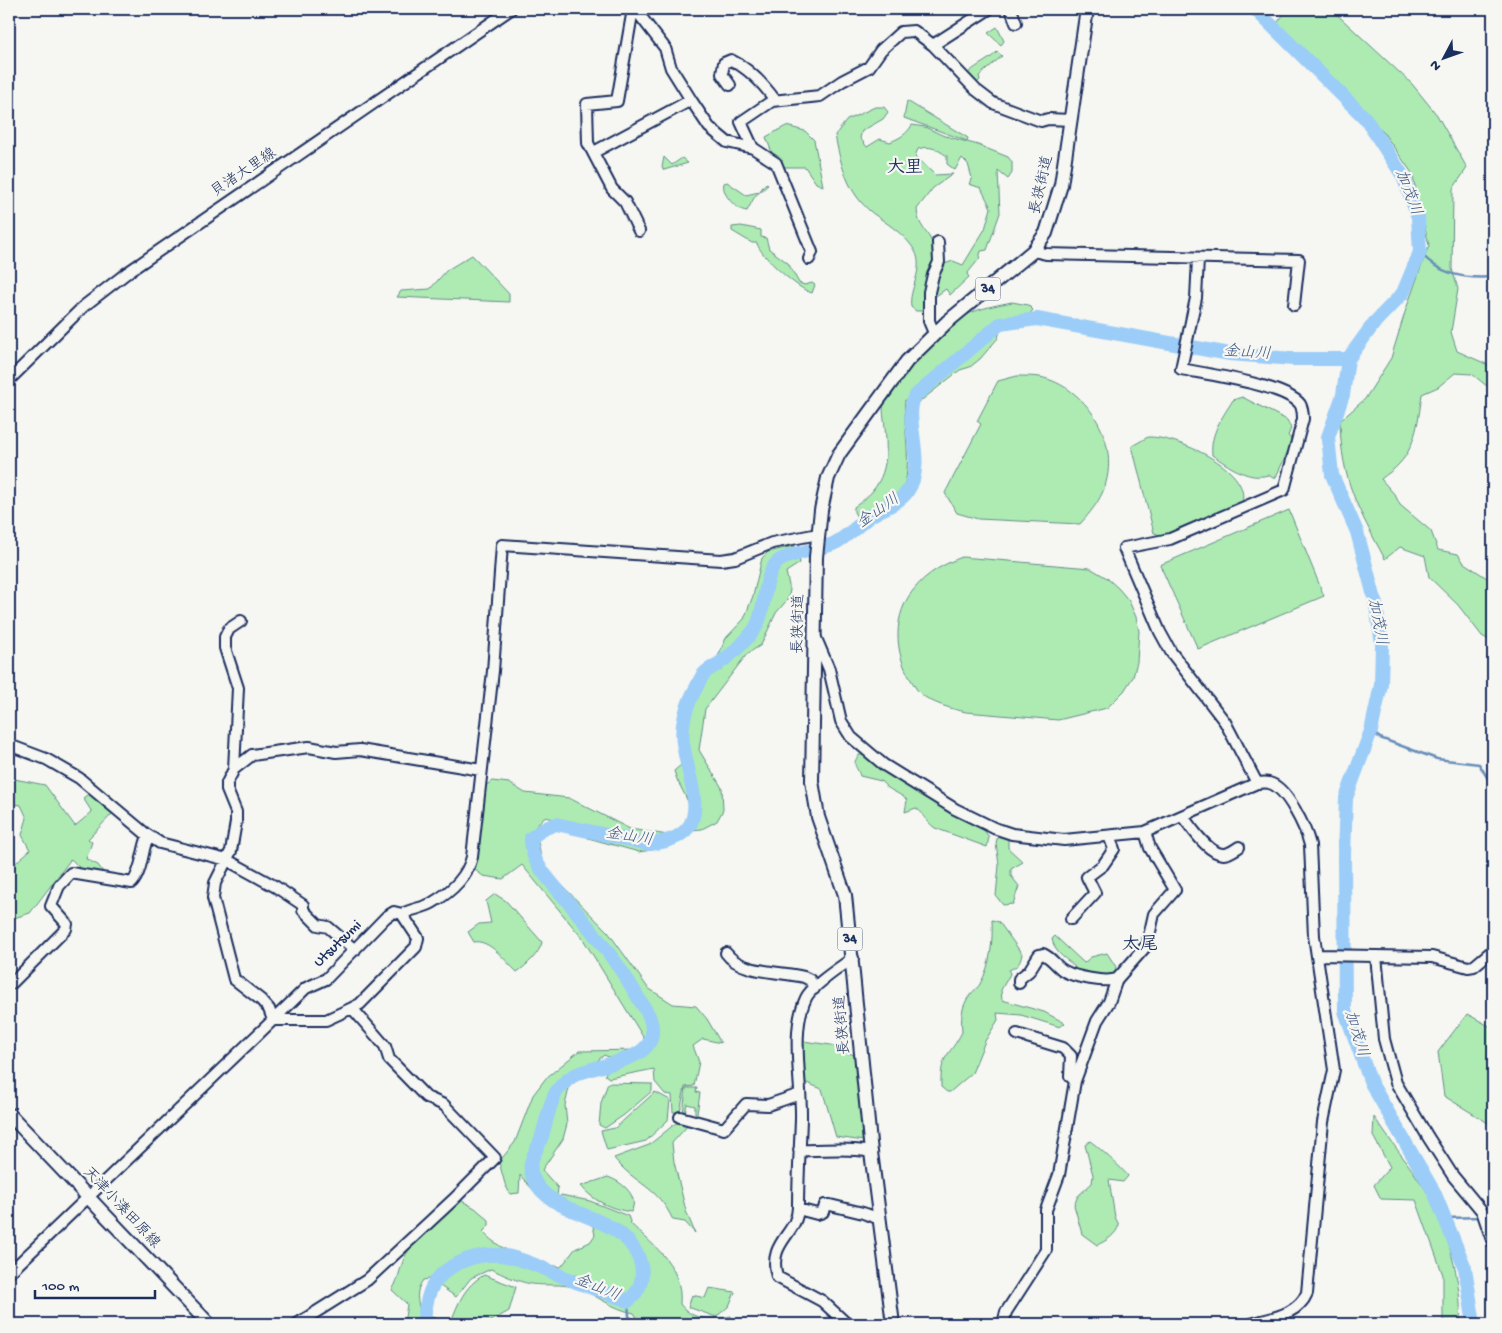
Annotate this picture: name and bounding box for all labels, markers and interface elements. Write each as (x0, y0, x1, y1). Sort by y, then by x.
north arrow (1420, 32, 1470, 82)
text: N (1427, 56, 1445, 74)
street label: 貝渚大里線 (207, 144, 280, 201)
street label: 長狭街道 (1026, 154, 1058, 216)
district label: 大里 (887, 157, 923, 179)
water label: 加茂川 (1390, 167, 1425, 219)
road number: 34 (976, 278, 1000, 300)
water label: 金山川 (1222, 342, 1272, 365)
water label: 金山川 (853, 490, 904, 534)
street label: 長狭街道 (789, 594, 809, 654)
water label: 加茂川 (1362, 596, 1391, 647)
water label: 金山川 (604, 824, 654, 851)
street label: Utsutsumi (310, 917, 366, 971)
road number: 34 (838, 928, 862, 951)
district label: 太尾 (1122, 934, 1158, 956)
street label: 長狭街道 (831, 994, 855, 1056)
water label: 加茂川 (1339, 1008, 1372, 1060)
street label: 天津小湊田原線 (79, 1163, 164, 1253)
scale bar (35, 1268, 155, 1300)
water label: 金山川 (571, 1270, 623, 1307)
text: 100 m (41, 1278, 80, 1296)

